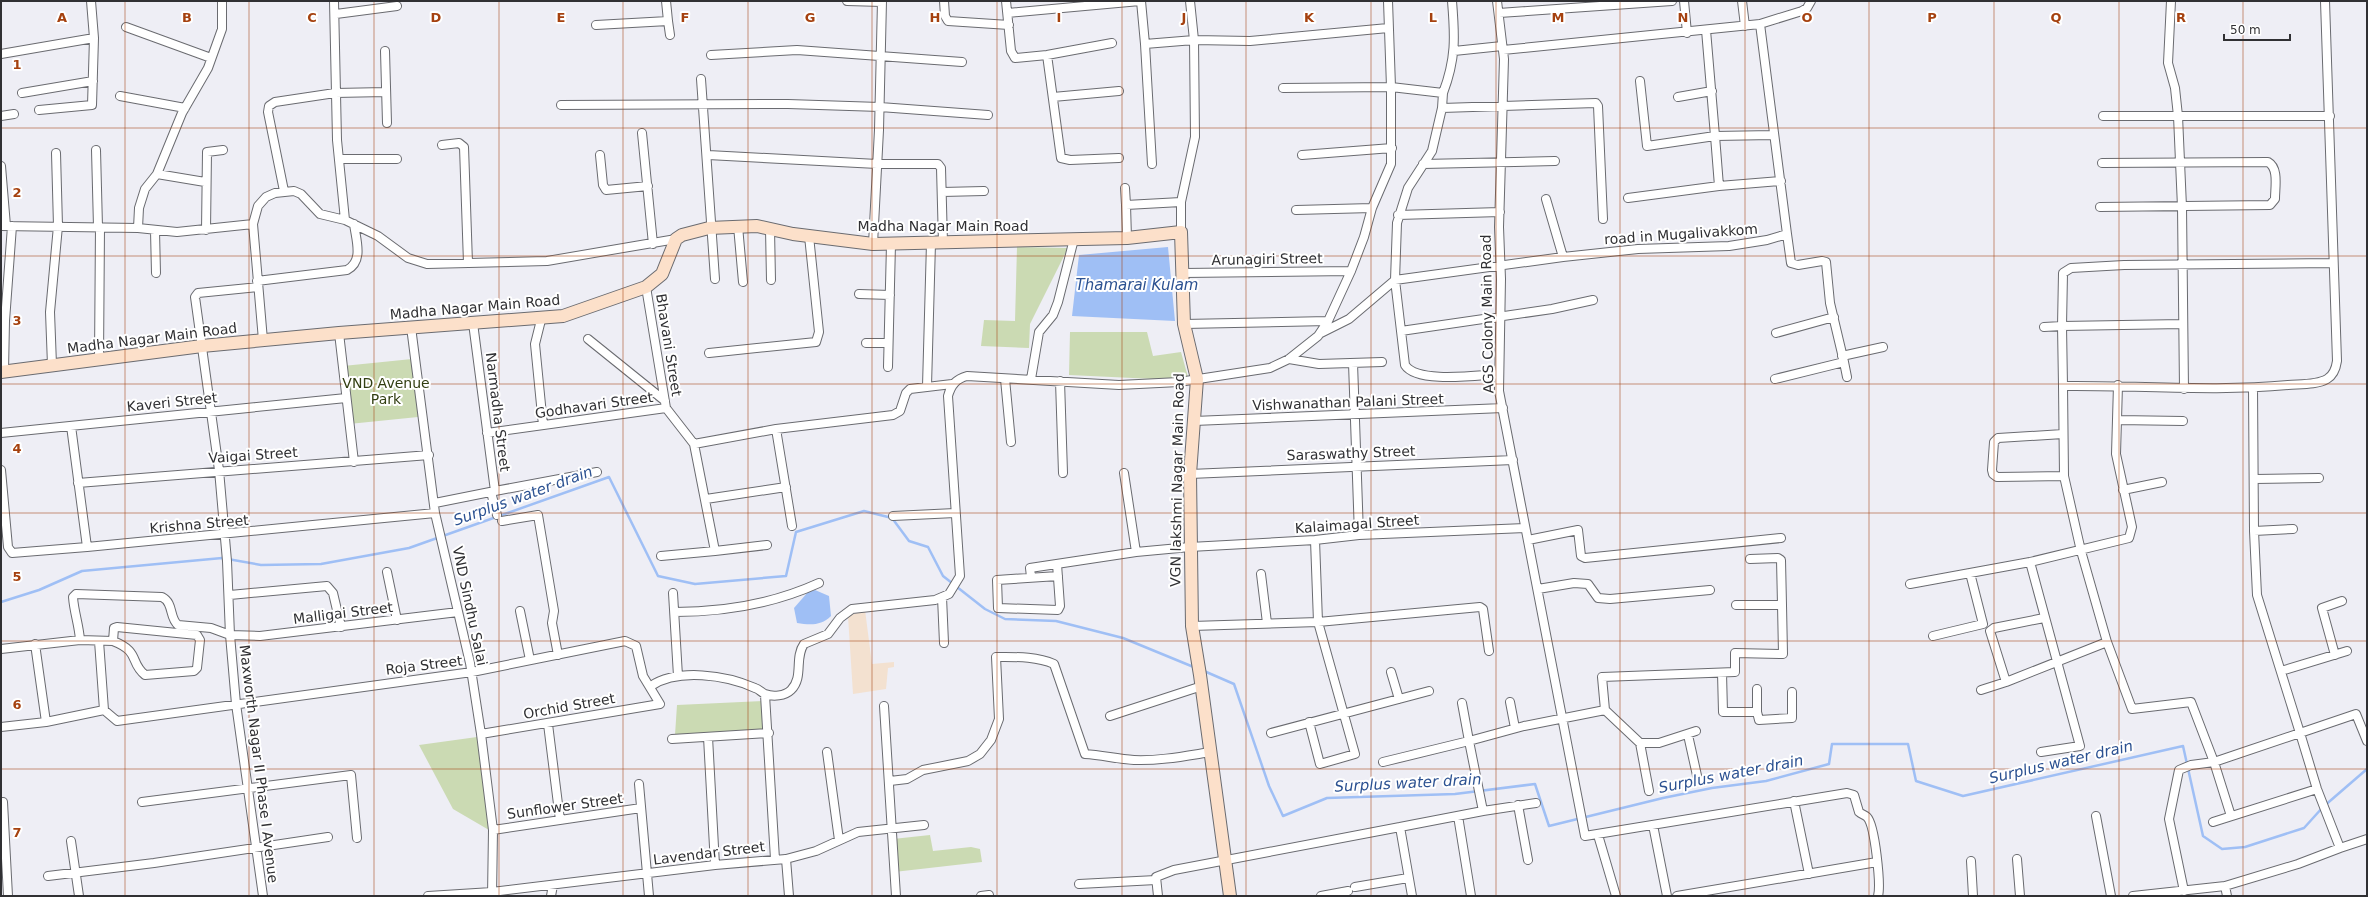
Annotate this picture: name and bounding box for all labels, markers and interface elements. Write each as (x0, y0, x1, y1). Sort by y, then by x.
text: A (57, 10, 67, 25)
text: B (182, 10, 192, 25)
text: C (307, 10, 317, 25)
text: D (431, 10, 442, 25)
text: E (557, 10, 565, 25)
text: F (681, 10, 689, 25)
text: G (805, 10, 815, 25)
text: H (930, 10, 940, 25)
text: I (1057, 10, 1061, 25)
text: J (1181, 10, 1186, 25)
text: K (1304, 10, 1315, 25)
text: L (1429, 10, 1437, 25)
text: M (1552, 10, 1564, 25)
text: N (1678, 10, 1688, 25)
text: O (1801, 10, 1813, 25)
text: P (1927, 10, 1937, 25)
text: Q (2050, 10, 2062, 25)
text: R (2176, 10, 2186, 25)
scale bar (2224, 16, 2290, 42)
text: 50 m (2230, 23, 2261, 37)
text: 1 (12, 57, 22, 72)
text: 2 (12, 185, 22, 200)
street label: Madha Nagar Main Road (857, 218, 1029, 234)
street label: road in Mugalivakkom (1604, 221, 1758, 247)
street label: AGS Colony Main Road (1478, 234, 1496, 394)
street label: Arunagiri Street (1211, 250, 1323, 268)
water label: Thamarai Kulam (1076, 276, 1198, 294)
street label: Madha Nagar Main Road (389, 292, 561, 322)
street label: Bhavani Street (653, 293, 685, 398)
text: 3 (12, 313, 22, 328)
street label: Madha Nagar Main Road (66, 320, 238, 356)
street label: Narmadha Street (483, 351, 513, 473)
street label: VGN lakshmi Nagar Main Road (1167, 373, 1187, 587)
park label: VND Avenue Park (342, 375, 430, 407)
street label: Kaveri Street (126, 389, 219, 415)
street label: Godhavari Street (534, 389, 655, 421)
street label: Vishwanathan Palani Street (1252, 391, 1445, 413)
text: 4 (12, 441, 22, 456)
street label: Saraswathy Street (1286, 443, 1416, 463)
street label: Vaigai Street (208, 444, 299, 466)
water label: Surplus water drain (451, 462, 595, 530)
street label: Krishna Street (149, 512, 250, 536)
street label: Kalaimagal Street (1294, 512, 1420, 536)
street label: VND Sindhu Salai (450, 545, 490, 667)
text: 5 (12, 569, 22, 584)
street label: Malligai Street (292, 599, 394, 627)
street label: Maxworth Nagar II Phase I Avenue (236, 644, 282, 884)
street label: Roja Street (385, 652, 464, 678)
street label: Orchid Street (522, 690, 617, 722)
text: 6 (12, 697, 22, 712)
water label: Surplus water drain (1987, 737, 2135, 787)
water label: Surplus water drain (1657, 751, 1805, 797)
water label: Surplus water drain (1334, 770, 1482, 796)
street label: Sunflower Street (506, 790, 624, 822)
text: 7 (12, 825, 22, 840)
street label: Lavendar Street (652, 838, 766, 868)

